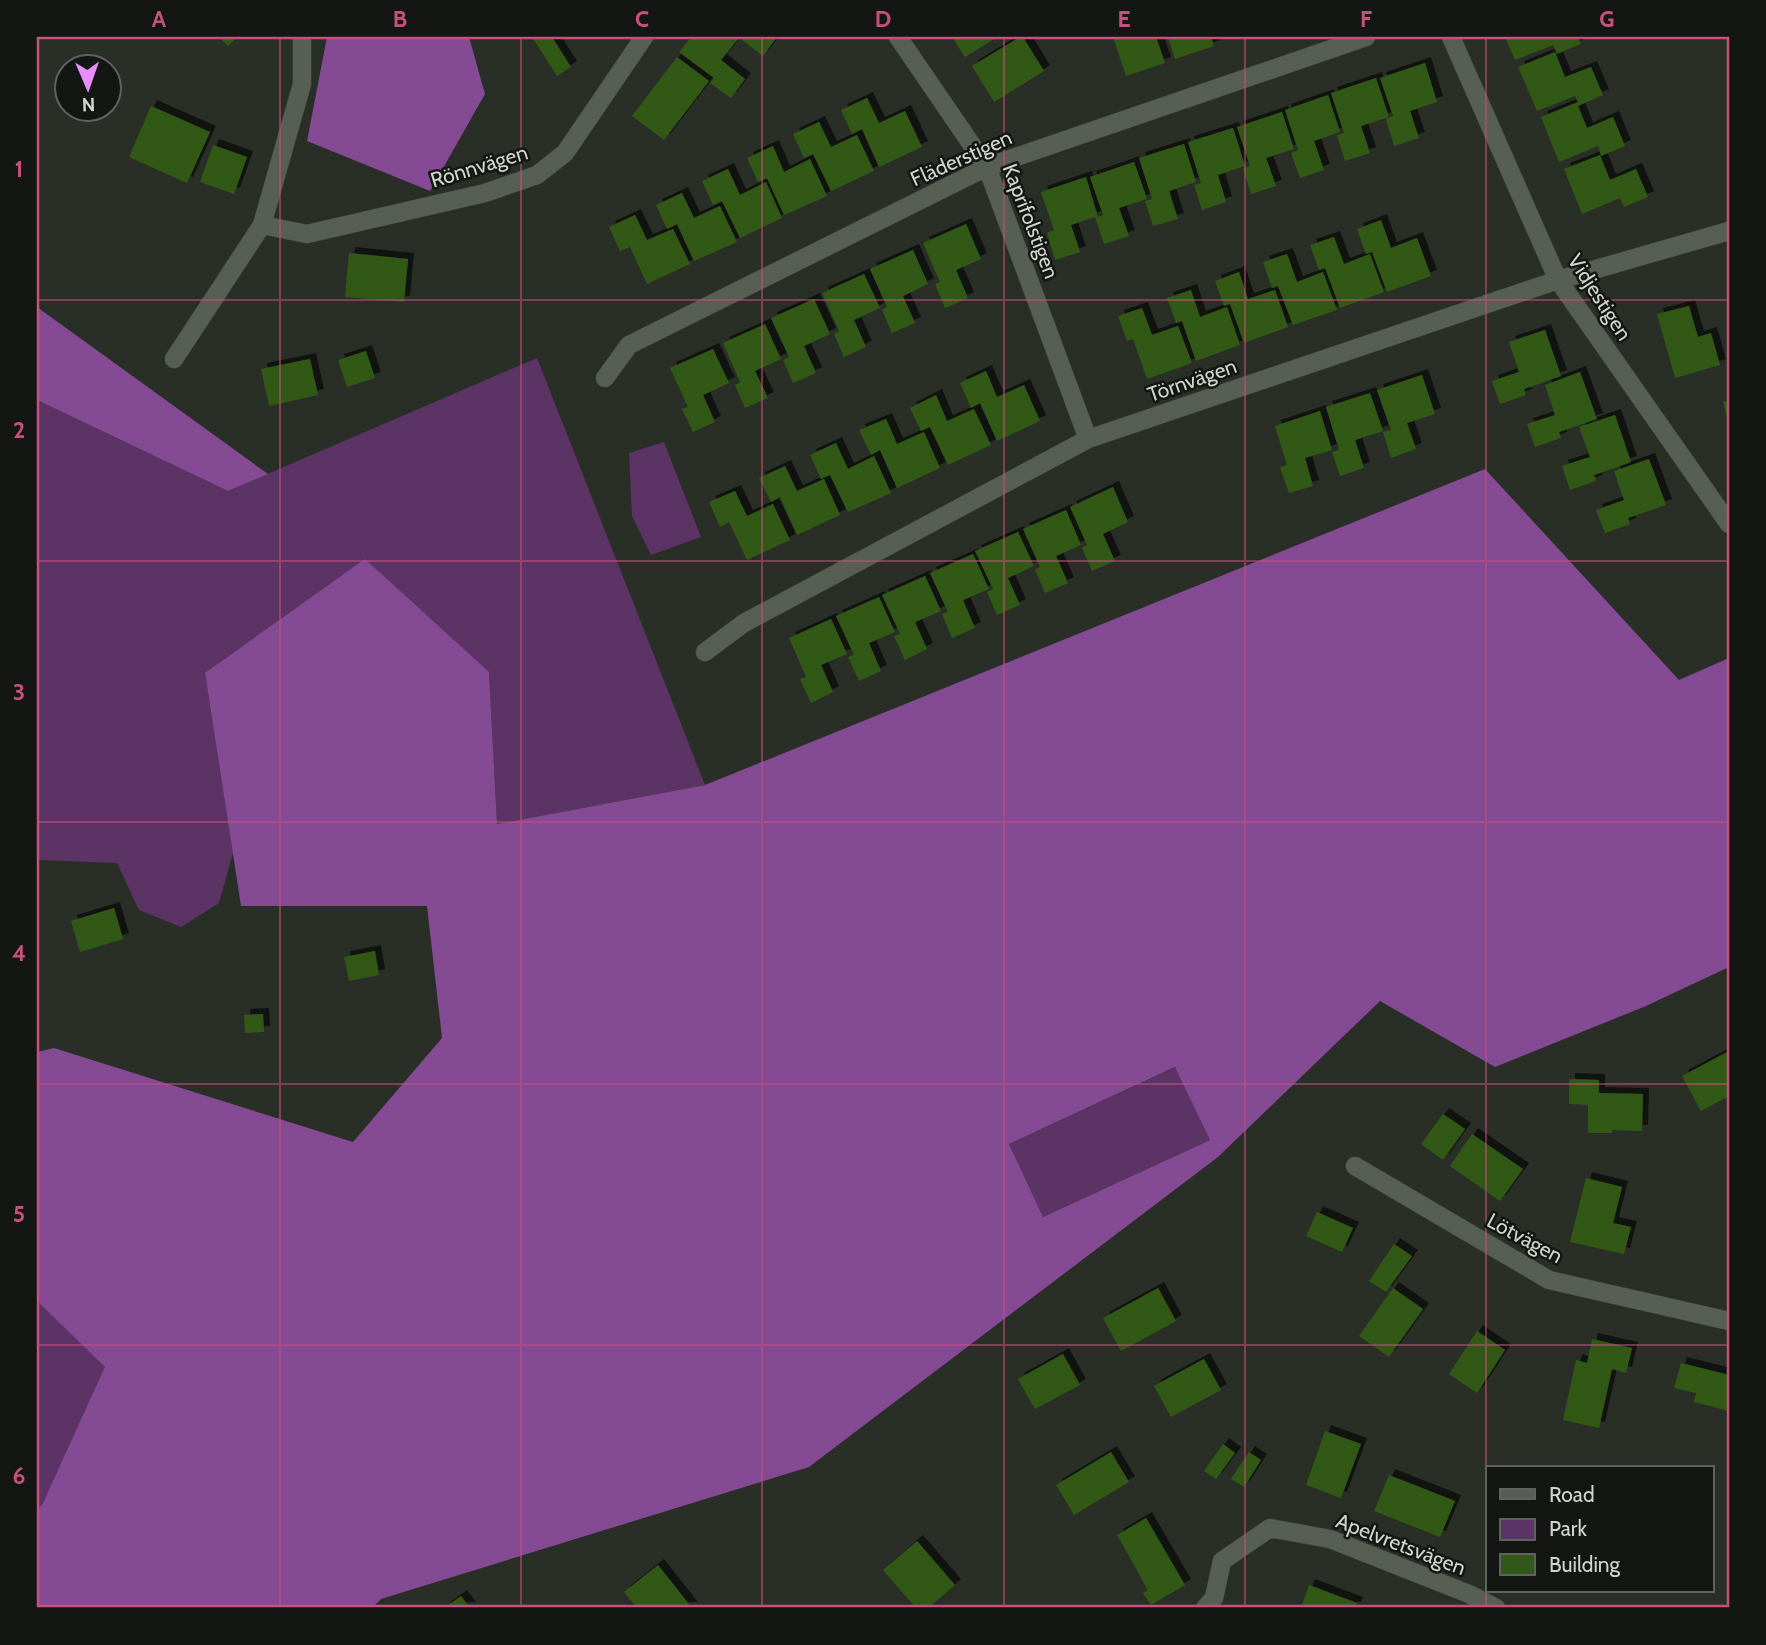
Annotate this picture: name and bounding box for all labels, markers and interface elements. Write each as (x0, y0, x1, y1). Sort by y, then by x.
text: A (152, 5, 167, 33)
text: B (393, 5, 407, 33)
text: C (635, 5, 649, 33)
text: D (875, 5, 891, 33)
text: E (1117, 5, 1131, 33)
text: F (1360, 5, 1372, 33)
text: G (1599, 5, 1615, 33)
north arrow (52, 52, 122, 122)
text: N (81, 93, 96, 116)
street label: Fläderstigen (906, 125, 1016, 191)
street label: Rönnvägen (427, 139, 531, 193)
text: 1 (15, 155, 23, 183)
street label: Kaprifolstigen (998, 160, 1064, 282)
street label: Vidjestigen (1562, 249, 1637, 346)
street label: Törnvägen (1144, 353, 1240, 407)
text: 2 (13, 416, 25, 444)
text: 3 (13, 678, 25, 706)
text: 4 (12, 939, 26, 967)
text: 5 (13, 1200, 25, 1228)
street label: Lötvägen (1483, 1208, 1567, 1268)
text: 6 (13, 1462, 25, 1490)
legend (1486, 1466, 1714, 1592)
text: Road (1549, 1482, 1595, 1507)
street label: Apelvretsvägen (1333, 1508, 1469, 1580)
text: Park (1549, 1516, 1587, 1541)
text: Building (1549, 1552, 1621, 1577)

